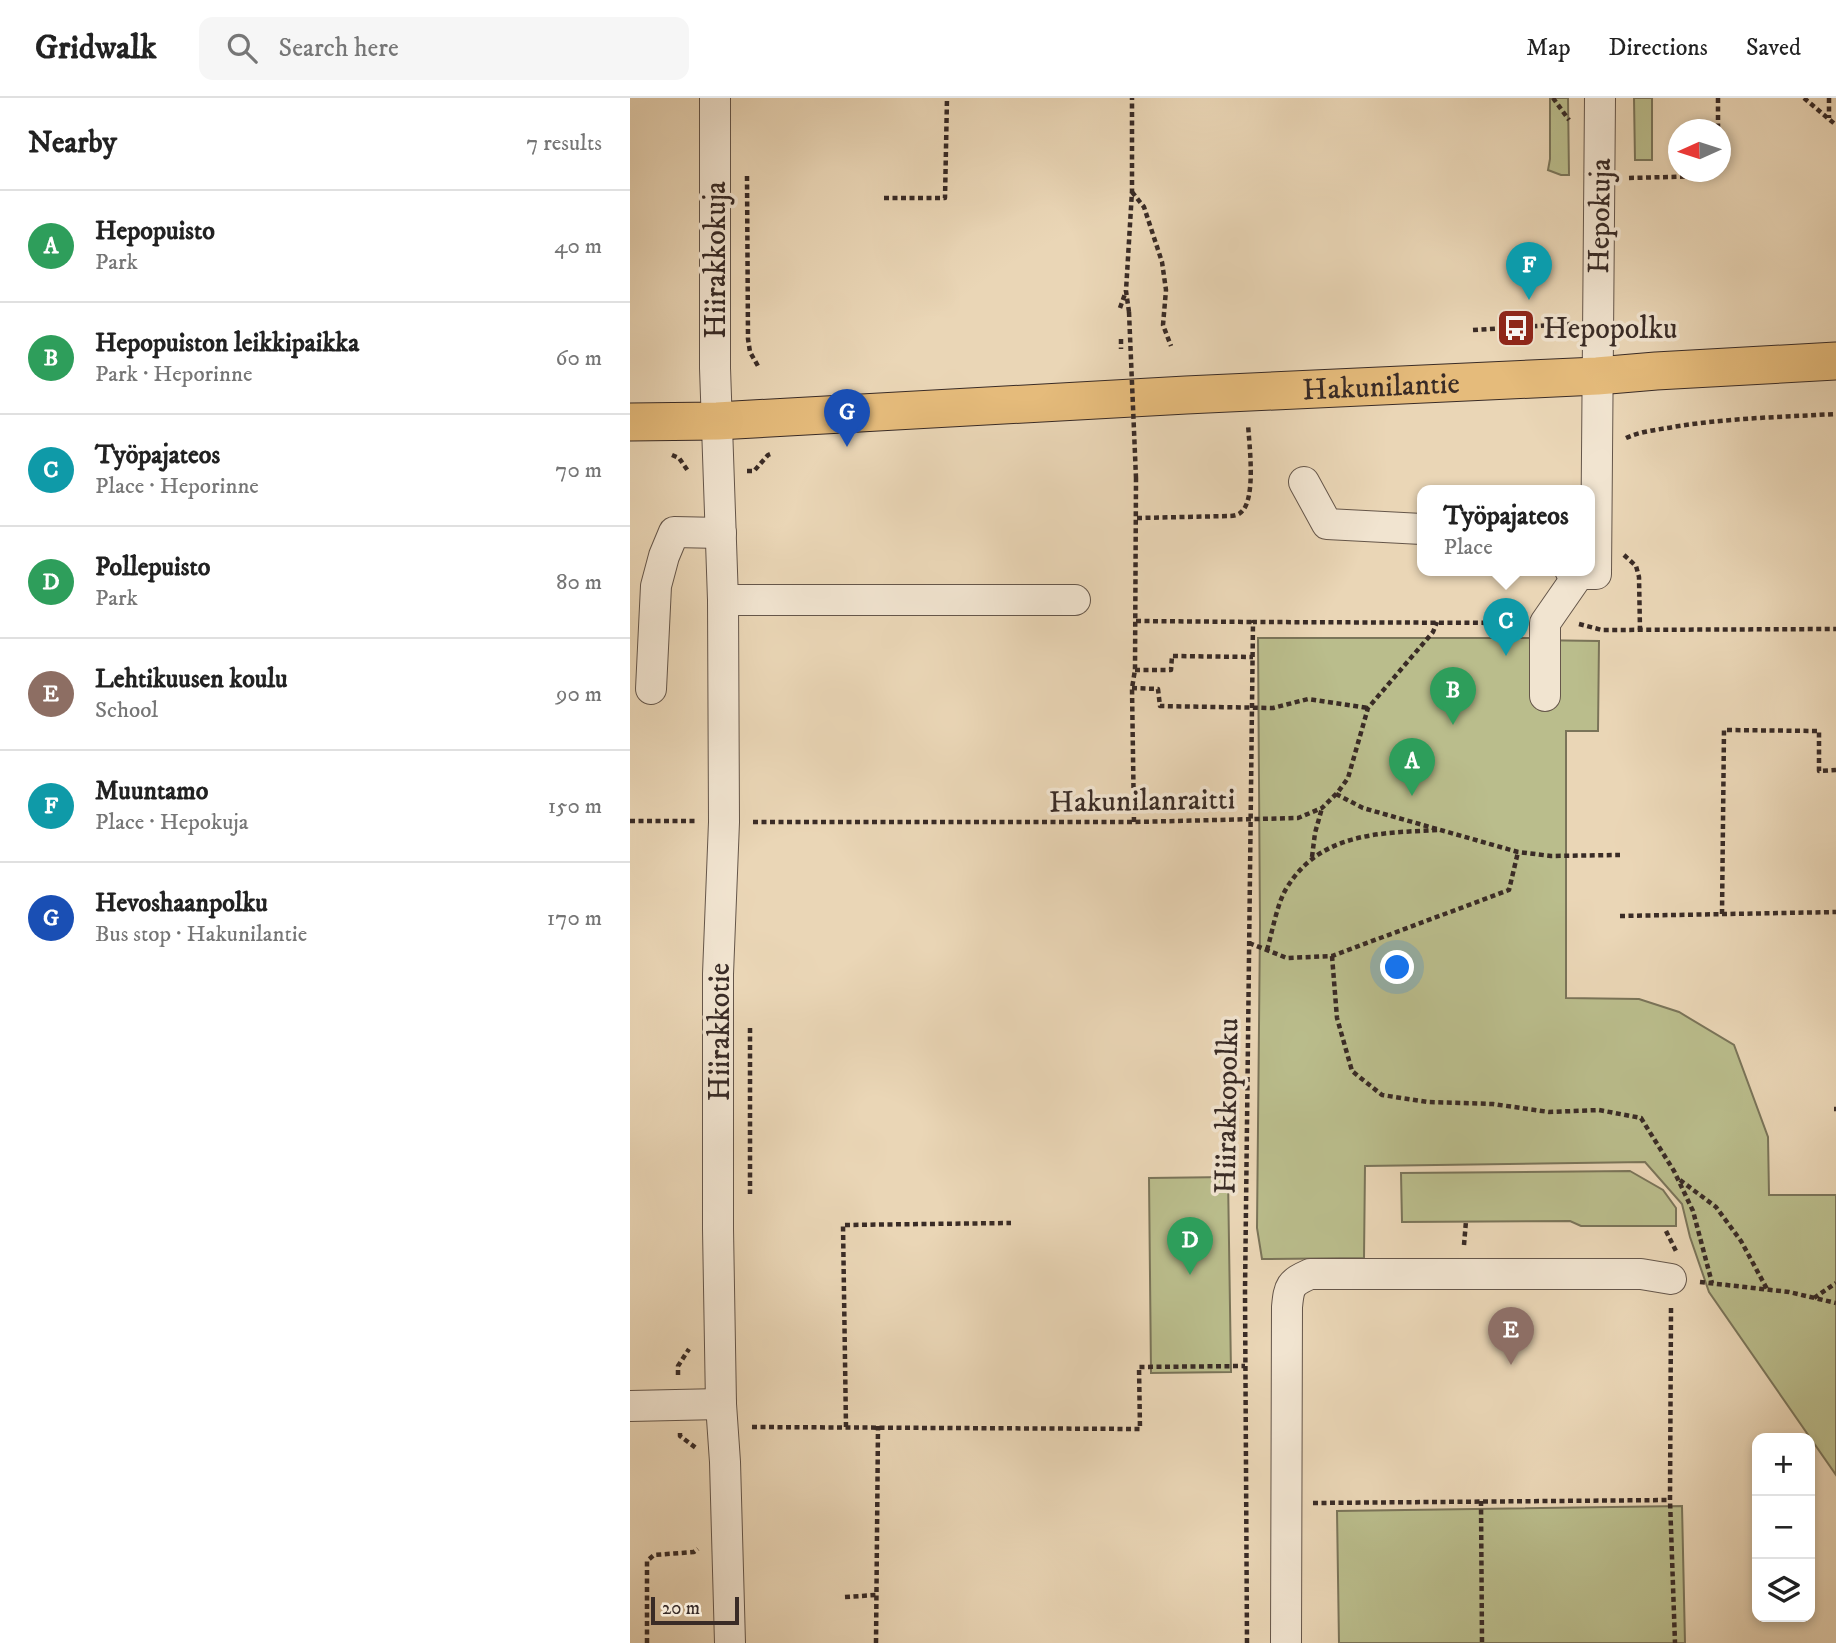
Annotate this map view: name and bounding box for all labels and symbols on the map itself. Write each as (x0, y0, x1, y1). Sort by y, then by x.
north arrow (1668, 119, 1731, 182)
street label: Hepokuja (1581, 158, 1620, 274)
street label: Hiirakkokuja (698, 181, 735, 339)
pin: F (1506, 242, 1552, 300)
bus stop icon: Hepopolku (1495, 307, 1537, 349)
place label: Hepopolku (1543, 311, 1678, 348)
street label: Hakunilantie (1302, 365, 1461, 410)
pin: G (824, 389, 870, 447)
pin: C (1483, 598, 1529, 656)
pin: B (1430, 667, 1476, 725)
pin: A (1389, 738, 1435, 796)
street label: Hakunilanraitti (1048, 781, 1236, 822)
your location (1380, 950, 1414, 984)
street label: Hiirakkotie (702, 963, 739, 1101)
street label: Hiirakkopolku (1207, 1018, 1248, 1195)
pin: D (1167, 1217, 1213, 1275)
pin: E (1488, 1307, 1534, 1365)
scale bar (651, 1594, 738, 1626)

